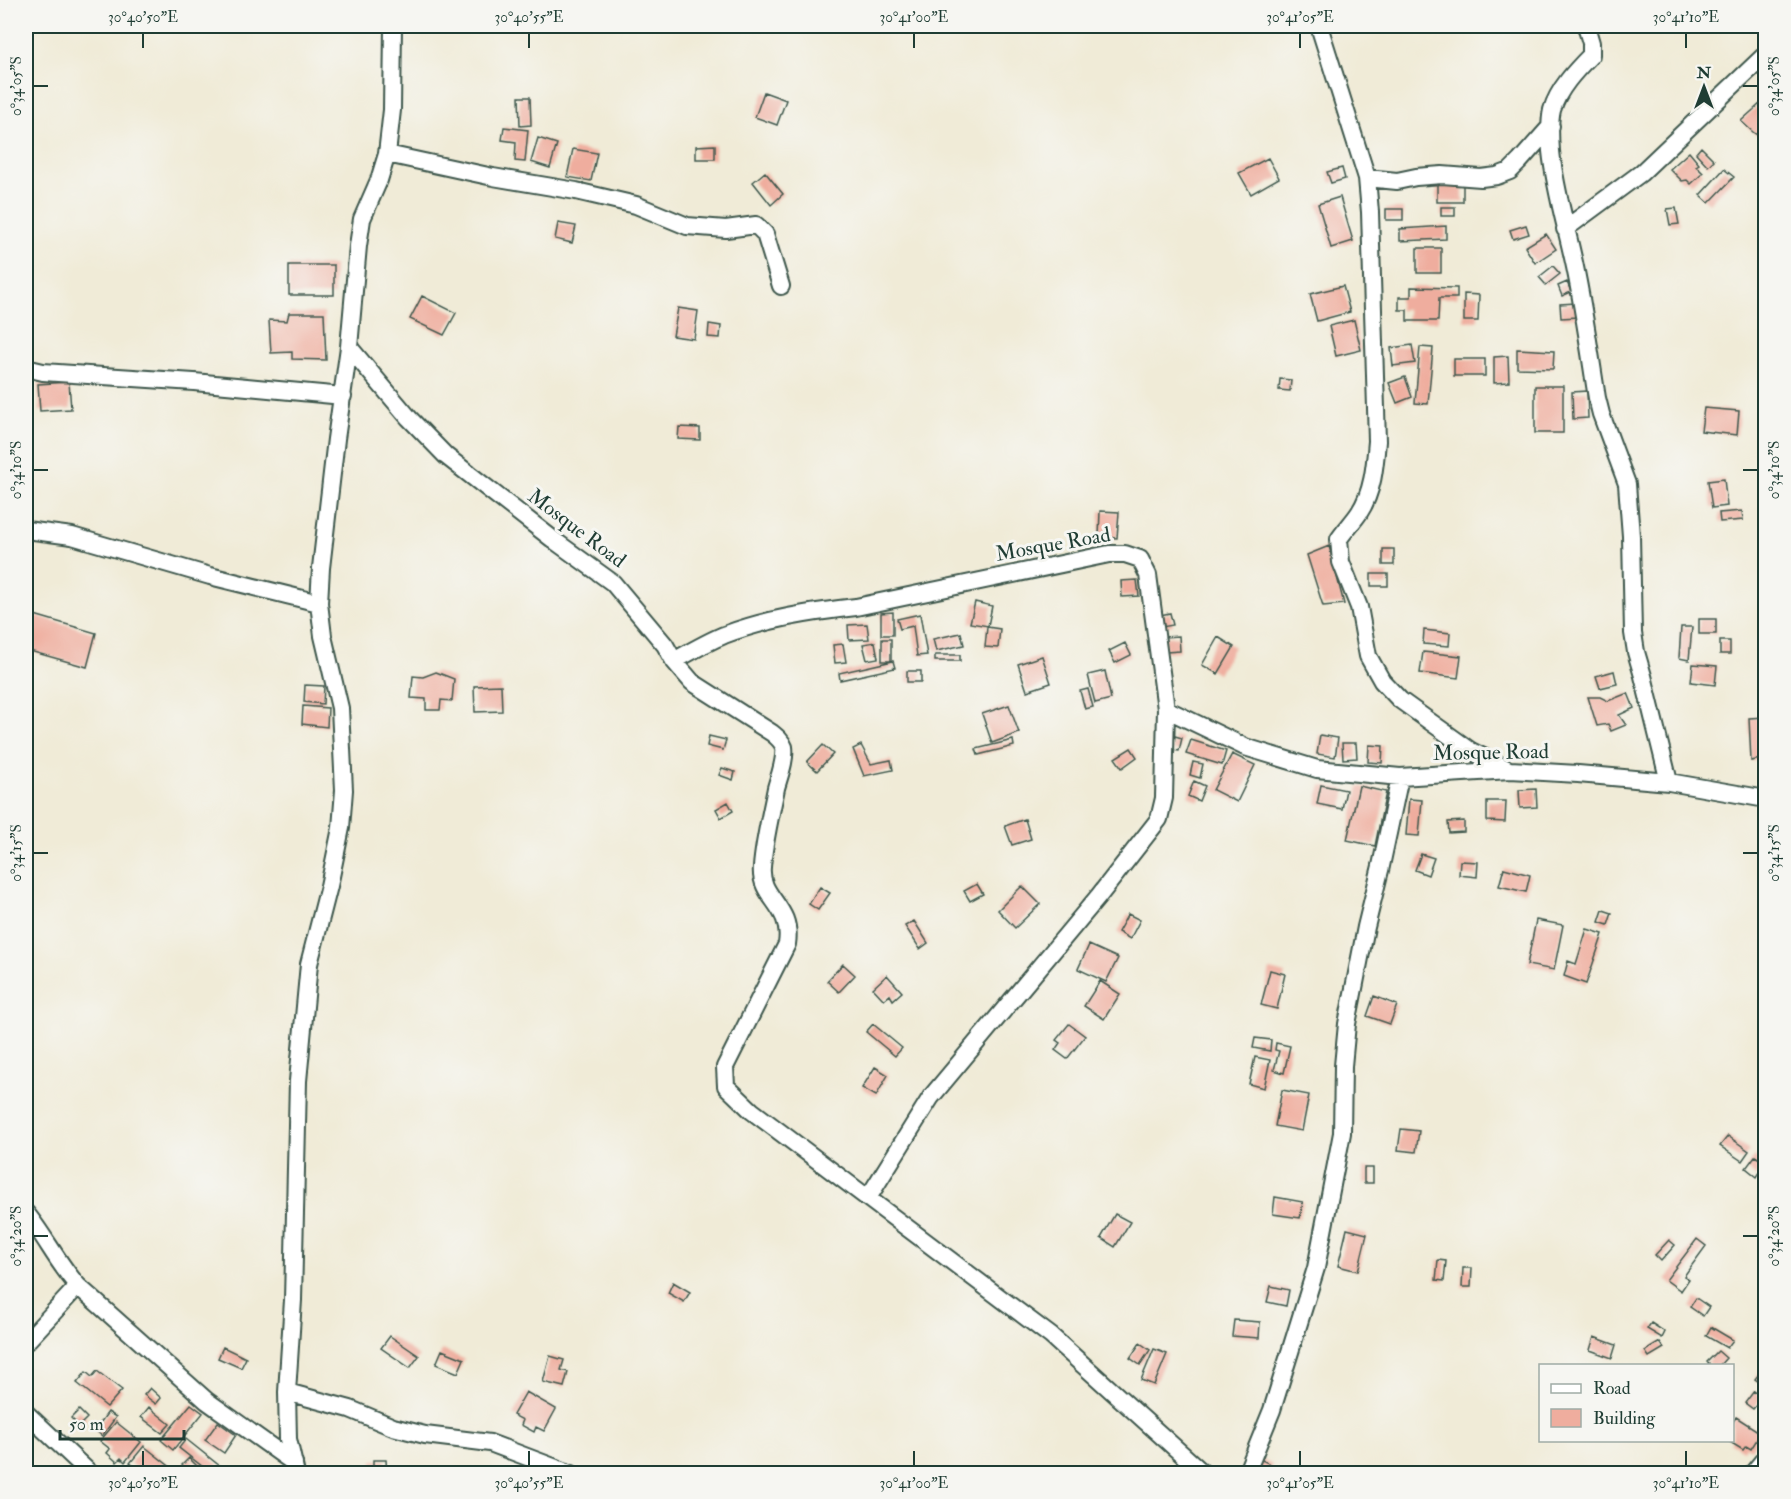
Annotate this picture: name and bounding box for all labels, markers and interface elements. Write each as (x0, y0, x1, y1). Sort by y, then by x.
text: 30°40'50"E (108, 8, 178, 27)
text: 30°40'55"E (495, 8, 564, 27)
text: 30°41'00"E (880, 8, 949, 27)
text: 30°41'05"E (1266, 8, 1334, 27)
text: 30°41'10"E (1653, 8, 1719, 27)
text: 0°34'05"S (7, 56, 26, 116)
text: 0°34'05"S (1765, 56, 1784, 116)
north arrow (1674, 57, 1734, 117)
text: N (1696, 63, 1712, 83)
text: 0°34'10"S (7, 441, 26, 499)
text: 0°34'10"S (1765, 441, 1784, 499)
street label: Mosque Road (522, 483, 632, 575)
street label: Mosque Road (994, 521, 1113, 568)
street label: Mosque Road (1433, 738, 1550, 767)
text: 0°34'15"S (7, 824, 26, 882)
text: 0°34'15"S (1765, 824, 1784, 882)
text: 0°34'20"S (7, 1206, 26, 1266)
text: 0°34'20"S (1765, 1206, 1784, 1266)
legend (1539, 1364, 1734, 1442)
text: Road (1593, 1377, 1631, 1400)
scale bar (60, 1403, 184, 1441)
text: Building (1593, 1407, 1656, 1430)
text: 50 m (69, 1413, 104, 1436)
text: 30°40'50"E (108, 1474, 178, 1493)
text: 30°40'55"E (495, 1474, 564, 1493)
text: 30°41'00"E (880, 1474, 949, 1493)
text: 30°41'05"E (1266, 1474, 1334, 1493)
text: 30°41'10"E (1653, 1474, 1719, 1493)

